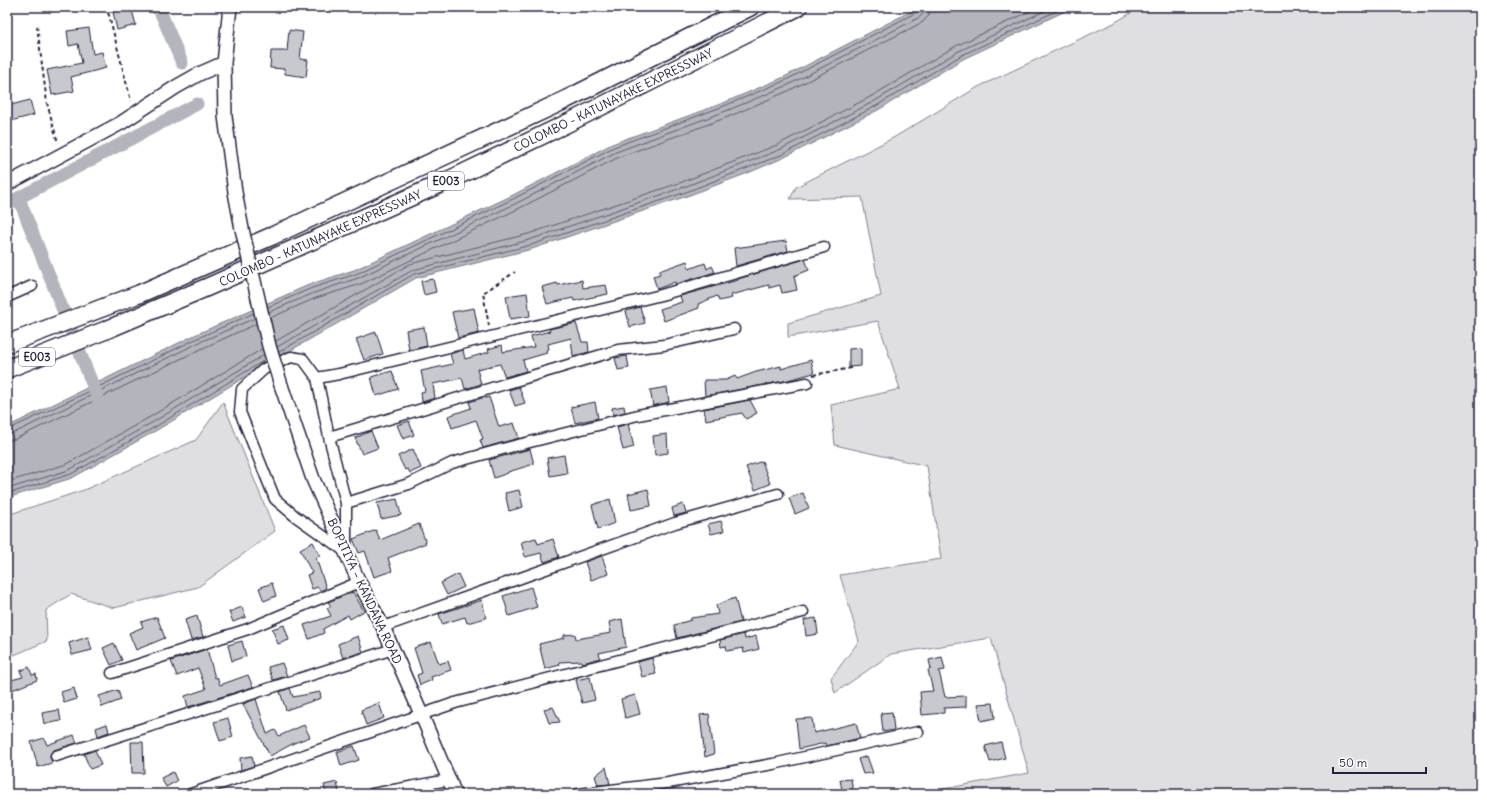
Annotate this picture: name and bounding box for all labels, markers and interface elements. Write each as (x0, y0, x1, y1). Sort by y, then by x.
street label: COLOMBO - KATUNAYAKE EXPRESSWAY (511, 45, 715, 155)
road number: E003 (428, 172, 464, 190)
street label: COLOMBO - KATUNAYAKE EXPRESSWAY (217, 186, 424, 290)
road number: E003 (19, 348, 55, 366)
street label: BOPITIYA – KANDANA ROAD (325, 516, 405, 666)
scale bar (1333, 749, 1426, 775)
text: 50 m (1339, 755, 1368, 770)

